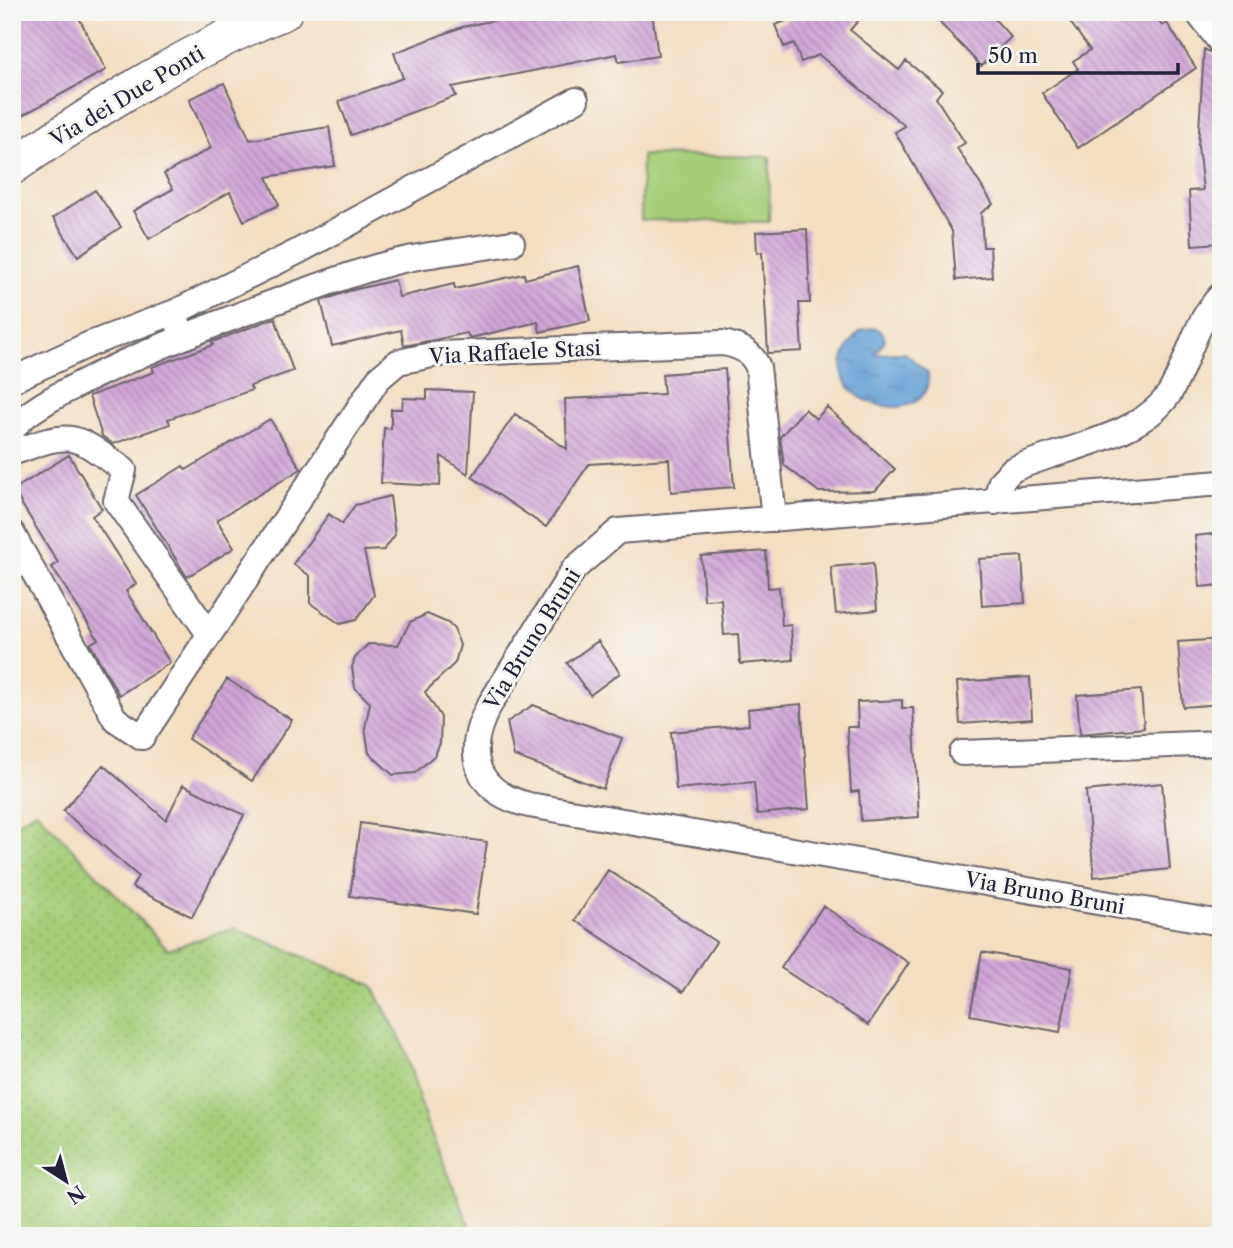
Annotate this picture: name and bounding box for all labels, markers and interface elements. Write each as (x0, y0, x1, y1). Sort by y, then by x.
scale bar (978, 32, 1177, 76)
street label: Via dei Due Ponti (45, 40, 208, 152)
text: 50 m (988, 43, 1038, 68)
street label: Via Raffaele Stasi (428, 335, 601, 369)
street label: Via Bruno Bruni (478, 564, 585, 715)
street label: Via Bruno Bruni (962, 866, 1127, 919)
north arrow (32, 1146, 102, 1216)
text: N (62, 1180, 89, 1209)

